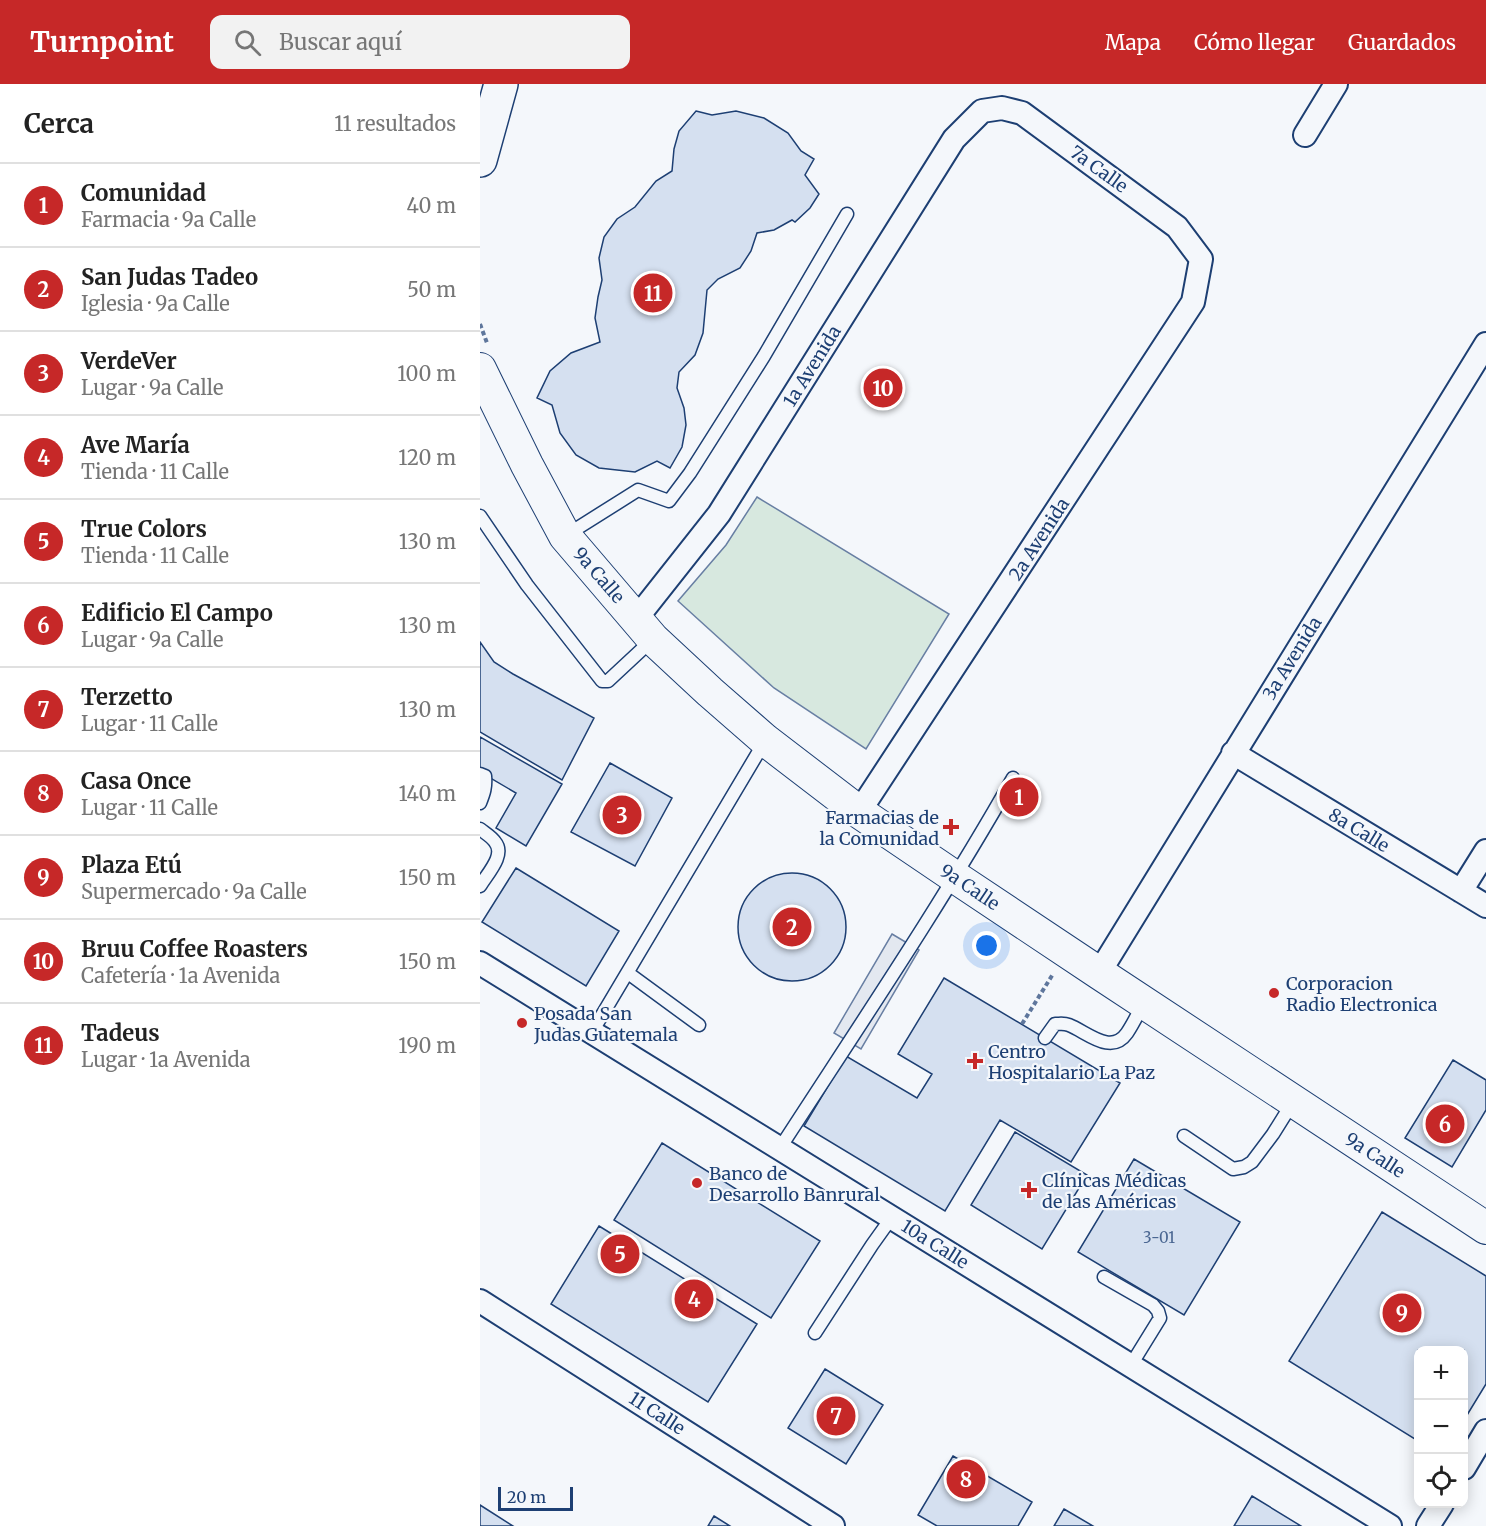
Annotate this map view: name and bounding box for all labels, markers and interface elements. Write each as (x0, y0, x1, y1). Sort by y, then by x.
search box (210, 15, 630, 69)
text: Turnpoint (30, 24, 174, 60)
icon: search (231, 26, 264, 59)
text: Buscar aquí (279, 28, 402, 56)
text: Mapa (1105, 29, 1161, 56)
text: Cómo llegar (1194, 29, 1315, 56)
text: Guardados (1348, 29, 1456, 56)
text: Cerca (24, 107, 94, 140)
text: 11 resultados (334, 111, 456, 136)
street label: 7a Calle (1066, 140, 1132, 198)
text: Comunidad (81, 179, 206, 207)
text: 1 (39, 193, 48, 218)
text: 40 m (406, 193, 456, 218)
text: Farmacia · 9a Calle (81, 207, 256, 232)
text: San Judas Tadeo (81, 263, 258, 291)
pin: 11 (634, 270, 672, 316)
text: 2 (38, 277, 49, 302)
text: 50 m (407, 277, 456, 302)
text: Iglesia · 9a Calle (81, 291, 230, 316)
street label: 1a Avenida (778, 321, 846, 411)
text: VerdeVer (81, 347, 177, 375)
text: 3 (38, 361, 49, 386)
text: 100 m (397, 361, 456, 386)
pin: 10 (864, 366, 902, 410)
text: Lugar · 9a Calle (81, 375, 223, 400)
text: Ave María (81, 431, 190, 459)
text: 4 (37, 445, 50, 470)
text: 120 m (398, 445, 456, 470)
text: Tienda · 11 Calle (81, 459, 229, 484)
street label: 2a Avenida (1004, 493, 1074, 585)
text: True Colors (81, 515, 207, 543)
text: 5 (38, 529, 49, 554)
text: 130 m (399, 529, 456, 554)
street label: 9a Calle (568, 542, 630, 608)
text: Tienda · 11 Calle (81, 543, 229, 568)
text: Edificio El Campo (81, 599, 273, 627)
street label: 3a Avenida (1257, 612, 1327, 704)
text: 6 (37, 613, 50, 638)
text: 130 m (399, 613, 456, 638)
text: Lugar · 9a Calle (81, 627, 223, 652)
text: Terzetto (81, 683, 173, 711)
text: 7 (38, 697, 50, 722)
text: 130 m (399, 697, 456, 722)
text: Lugar · 11 Calle (81, 711, 218, 736)
text: Casa Once (81, 767, 191, 795)
pin: 1 (1000, 774, 1038, 820)
text: 8 (37, 781, 50, 806)
text: 140 m (399, 781, 456, 806)
pin: 3 (602, 792, 642, 838)
text: Lugar · 11 Calle (81, 795, 218, 820)
street label: 8a Calle (1324, 803, 1394, 857)
place label: Farmacias de la Comunidad (820, 806, 939, 850)
marker: Farmacias de la Comunidad (944, 820, 958, 834)
text: Plaza Etú (81, 851, 182, 879)
street label: 9a Calle (936, 859, 1004, 915)
text: 9 (37, 865, 50, 890)
text: 150 m (399, 865, 456, 890)
text: Supermercado · 9a Calle (81, 879, 307, 904)
pin: 2 (772, 904, 812, 950)
your location (972, 931, 1001, 960)
text: Bruu Coffee Roasters (81, 935, 308, 963)
text: 10 (33, 949, 54, 974)
text: 150 m (399, 949, 456, 974)
text: Cafetería · 1a Avenida (81, 963, 280, 988)
place label: Corporacion Radio Electronica (1286, 972, 1438, 1016)
marker: Corporacion Radio Electronica (1267, 986, 1281, 1000)
place label: Posada San Judas Guatemala (533, 1002, 678, 1046)
marker: Posada San Judas Guatemala (515, 1016, 529, 1030)
text: Tadeus (81, 1019, 160, 1047)
text: 11 (35, 1033, 53, 1058)
text: 190 m (398, 1033, 456, 1058)
place label: Centro Hospitalario La Paz (988, 1040, 1155, 1084)
text: Lugar · 1a Avenida (81, 1047, 251, 1072)
marker: Centro Hospitalario La Paz (966, 1052, 984, 1070)
pin: 6 (1426, 1102, 1464, 1146)
street label: 9a Calle (1341, 1127, 1409, 1183)
place label: Banco de Desarrollo Banrural (709, 1162, 880, 1206)
place label: Clínicas Médicas de las Américas (1042, 1169, 1186, 1213)
marker: Banco de Desarrollo Banrural (690, 1176, 704, 1190)
marker: Clínicas Médicas de las Américas (1020, 1181, 1038, 1199)
street label: 10a Calle (897, 1214, 973, 1274)
house number: 3-01 (1143, 1228, 1175, 1247)
pin: 5 (600, 1232, 640, 1276)
pin: 4 (674, 1276, 714, 1322)
pin: 9 (1382, 1290, 1422, 1336)
map controls (1414, 1346, 1468, 1508)
button: + (1414, 1346, 1468, 1400)
street label: 11 Calle (625, 1386, 689, 1440)
pin: 7 (816, 1394, 856, 1438)
button: − (1414, 1400, 1468, 1454)
button: locate (1414, 1454, 1468, 1508)
pin: 8 (946, 1456, 986, 1502)
scale bar (498, 1484, 573, 1512)
text: 20 m (507, 1487, 546, 1507)

